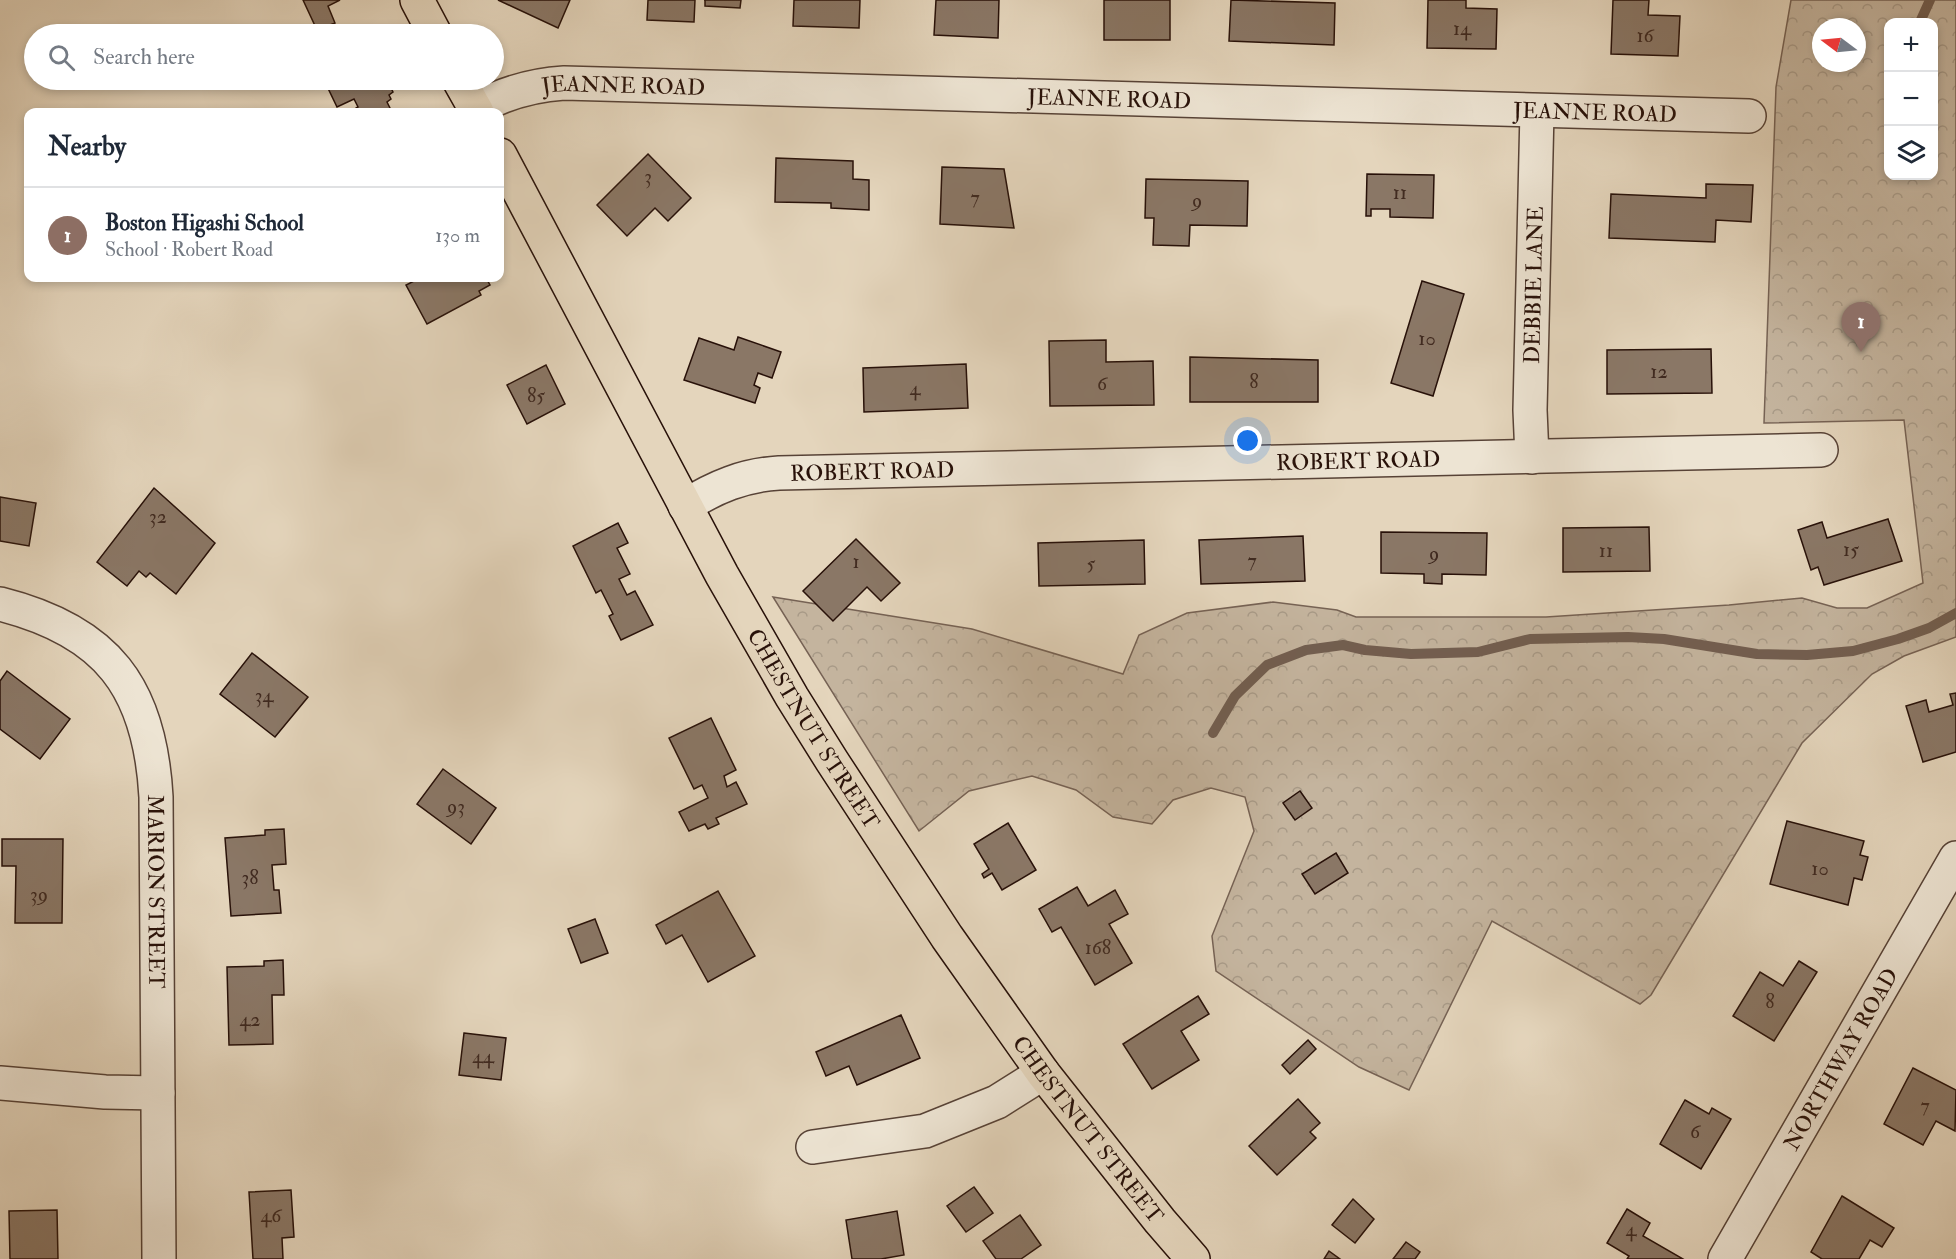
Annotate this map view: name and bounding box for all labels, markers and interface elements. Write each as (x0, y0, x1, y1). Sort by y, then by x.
house number: 14 (1453, 16, 1472, 41)
north arrow (1812, 18, 1866, 72)
map controls (1884, 18, 1938, 180)
button: + (1884, 18, 1938, 72)
house number: 16 (1636, 23, 1654, 48)
search box (24, 24, 504, 90)
icon: search (45, 41, 78, 74)
text: Search here (93, 43, 195, 71)
street label: JEANNE ROAD (539, 70, 706, 102)
button: − (1884, 72, 1938, 126)
street label: JEANNE ROAD (1026, 83, 1191, 115)
street label: JEANNE ROAD (1512, 96, 1677, 129)
button: layers (1884, 126, 1938, 180)
text: Nearby (48, 131, 126, 163)
house number: 3 (644, 164, 652, 189)
house number: 11 (1393, 180, 1407, 205)
house number: 7 (970, 185, 980, 210)
house number: 9 (1190, 188, 1202, 213)
street label: DEBBIE LANE (1518, 206, 1550, 364)
text: Boston Higashi School (105, 209, 304, 237)
text: 1 (64, 223, 71, 248)
text: 130 m (435, 223, 480, 248)
text: School · Robert Road (105, 237, 273, 262)
pin: 1 (1842, 302, 1880, 352)
house number: 10 (1418, 326, 1436, 351)
house number: 12 (1650, 359, 1668, 384)
house number: 8 (1249, 369, 1259, 394)
house number: 6 (1097, 371, 1108, 396)
house number: 4 (910, 376, 922, 401)
house number: 85 (527, 383, 545, 408)
your location (1233, 426, 1262, 455)
street label: ROBERT ROAD (1276, 445, 1441, 477)
street label: ROBERT ROAD (790, 456, 955, 488)
house number: 32 (149, 504, 167, 529)
house number: 15 (1843, 537, 1859, 562)
house number: 11 (1599, 538, 1613, 563)
house number: 9 (1427, 541, 1439, 566)
house number: 7 (1247, 548, 1257, 573)
house number: 1 (852, 549, 860, 574)
house number: 5 (1087, 551, 1096, 576)
street label: CHESTNUT STREET (741, 624, 886, 835)
house number: 34 (255, 683, 274, 708)
street label: MARION STREET (141, 794, 170, 989)
house number: 93 (445, 794, 465, 819)
house number: 10 (1811, 856, 1829, 881)
house number: 38 (241, 865, 259, 890)
house number: 39 (30, 882, 48, 907)
house number: 168 (1085, 935, 1111, 960)
street label: NORTHWAY ROAD (1778, 963, 1905, 1155)
house number: 8 (1765, 989, 1775, 1014)
house number: 42 (240, 1007, 260, 1032)
street label: CHESTNUT STREET (1006, 1030, 1170, 1230)
house number: 44 (472, 1044, 495, 1069)
house number: 7 (1920, 1093, 1930, 1118)
house number: 6 (1690, 1119, 1701, 1144)
house number: 46 (261, 1203, 282, 1228)
house number: 4 (1626, 1217, 1638, 1242)

